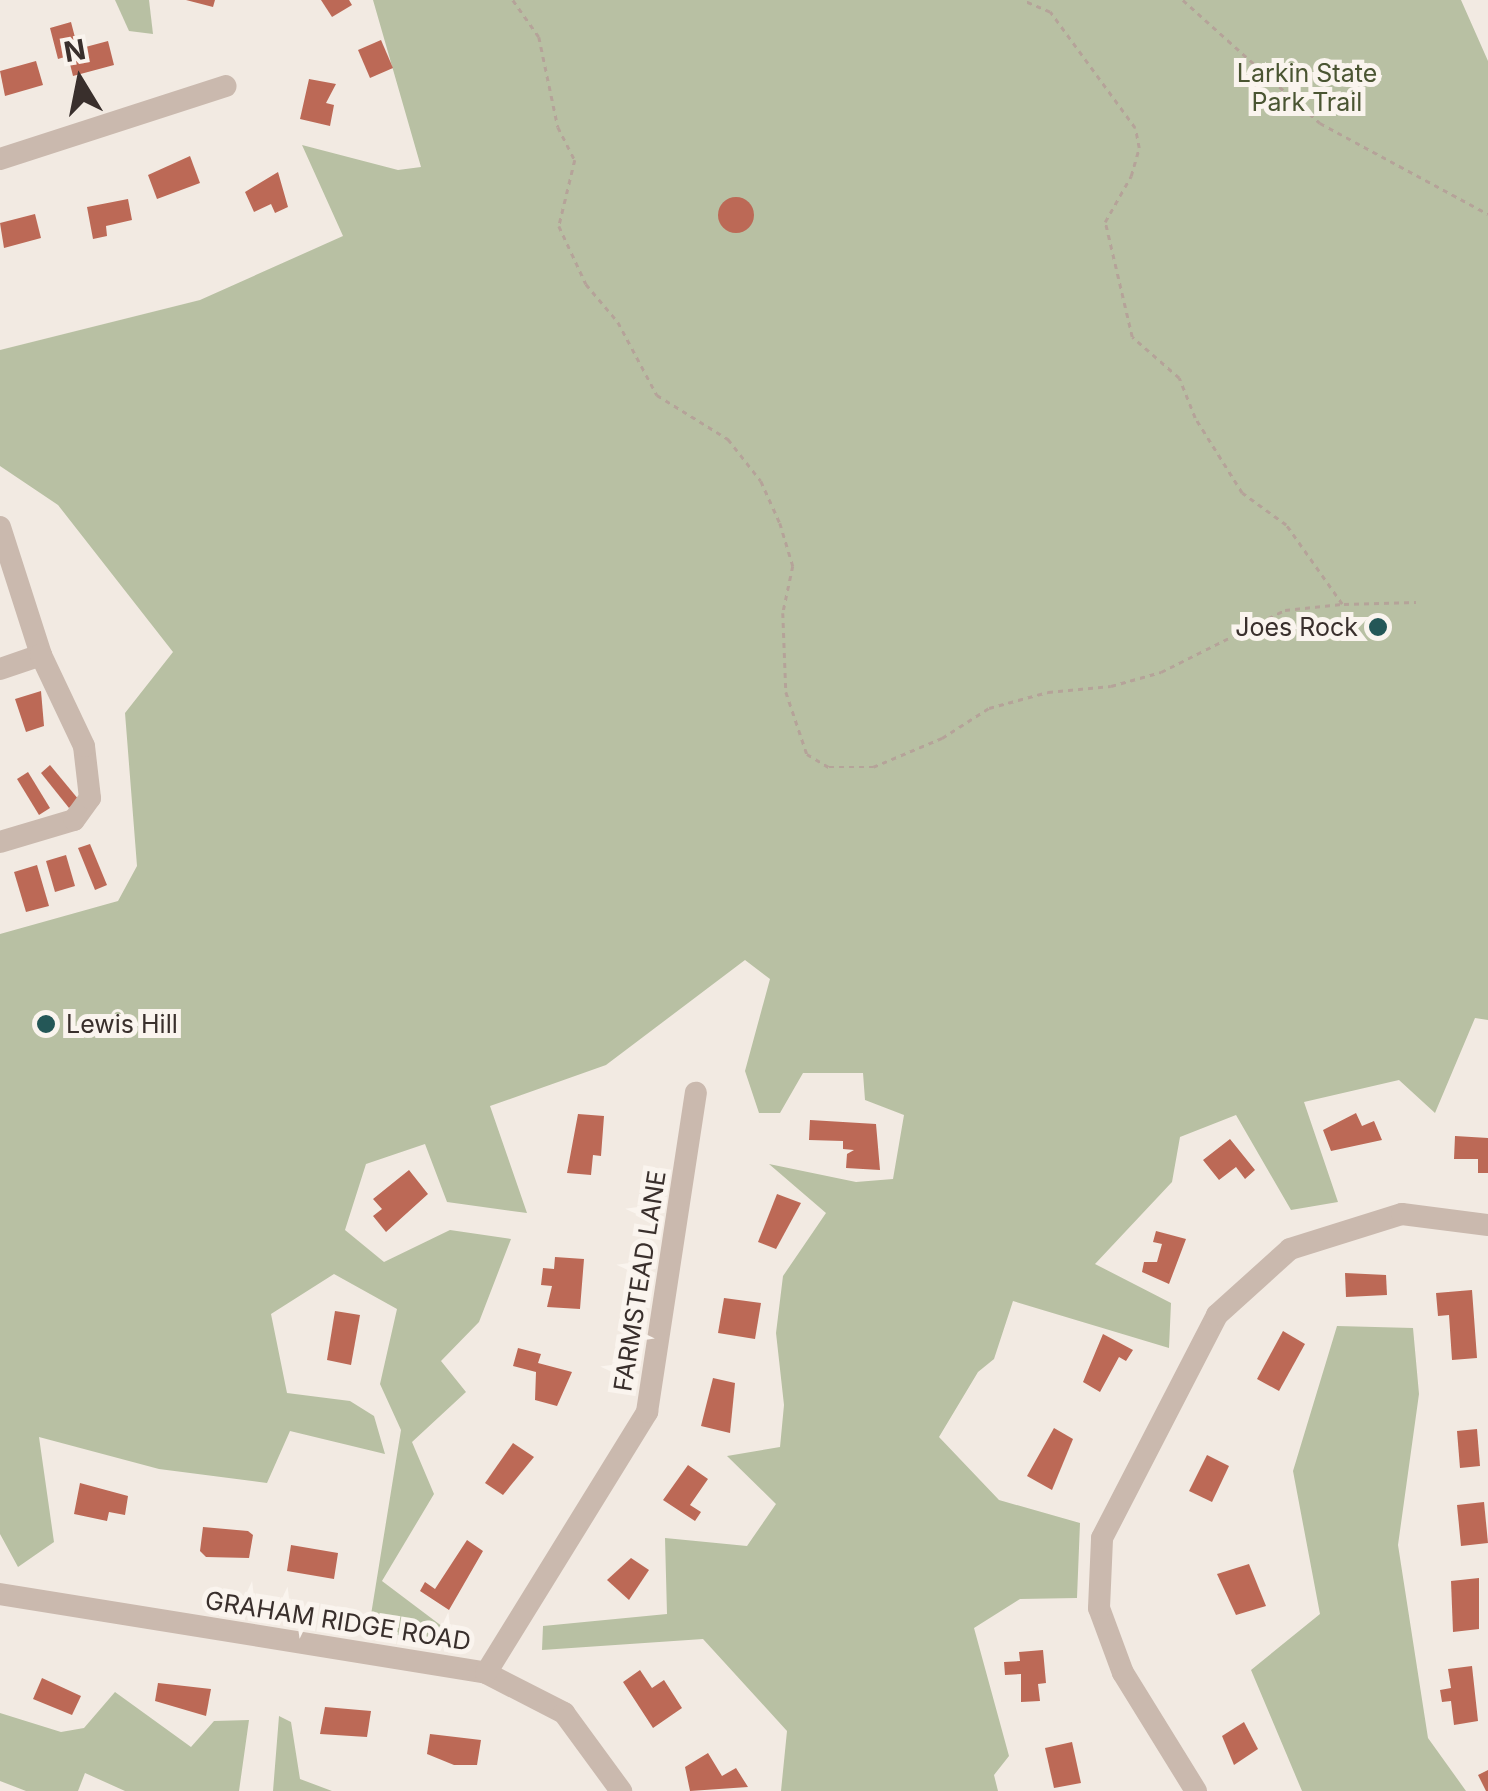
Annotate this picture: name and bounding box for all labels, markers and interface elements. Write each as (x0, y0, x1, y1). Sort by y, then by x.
north arrow (30, 30, 130, 130)
text: N (61, 32, 88, 69)
park label: Larkin State Park Trail (1237, 59, 1377, 118)
place label: Joes Rock (1235, 612, 1358, 642)
marker: Joes Rock (1367, 616, 1389, 638)
place label: Lewis Hill (66, 1009, 178, 1039)
marker: Lewis Hill (35, 1013, 57, 1035)
street label: FARMSTEAD LANE (608, 1168, 672, 1394)
street label: GRAHAM RIDGE ROAD (203, 1585, 473, 1657)

